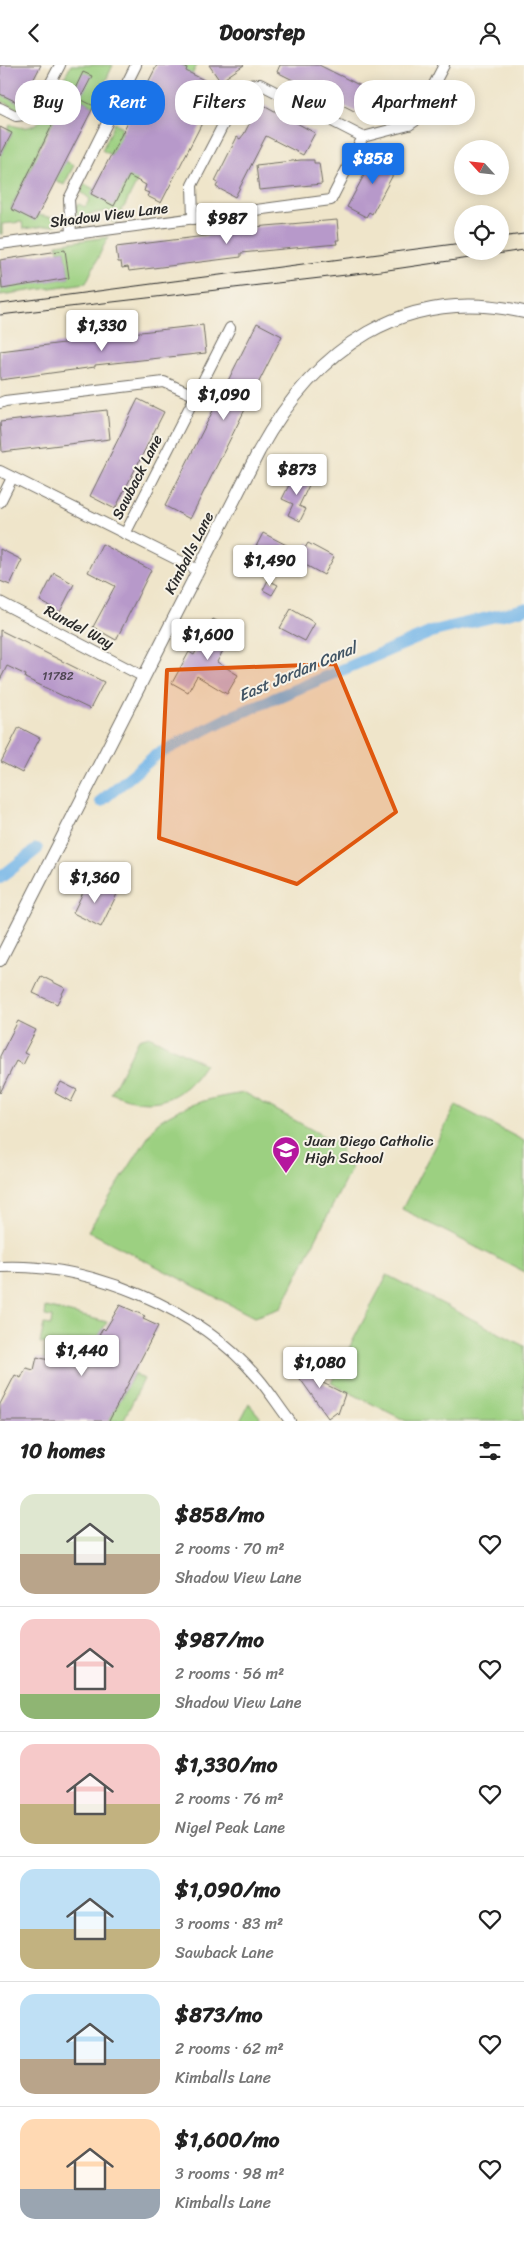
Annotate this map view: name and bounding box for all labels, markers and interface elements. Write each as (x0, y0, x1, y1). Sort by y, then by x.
text: Doorstep (219, 13, 305, 52)
icon: back (20, 19, 48, 47)
icon: person (476, 19, 504, 47)
chip: Buy (15, 80, 81, 125)
chip: Rent (91, 80, 165, 125)
chip: Filters (175, 80, 264, 125)
chip: New (274, 80, 344, 125)
chip: Apartment (354, 80, 475, 125)
north arrow (454, 140, 509, 195)
map controls (454, 140, 509, 260)
pin: $858 (343, 143, 403, 185)
text: $858 (353, 144, 393, 173)
street label: Shadow View Lane (49, 195, 169, 235)
pin: $987 (197, 203, 257, 245)
text: $987 (207, 204, 247, 233)
button: locate (454, 205, 509, 260)
pin: $1,330 (61, 309, 143, 352)
text: $1,330 (77, 311, 127, 340)
pin: $1,090 (183, 379, 265, 421)
text: $1,090 (198, 380, 250, 409)
street label: Sawback Lane (104, 430, 170, 524)
pin: $873 (267, 453, 327, 496)
text: $873 (278, 455, 316, 484)
street label: Kimballs Lane (157, 507, 221, 599)
pin: $1,490 (229, 545, 311, 587)
text: $1,490 (244, 546, 296, 575)
street label: Rundel Way (39, 598, 119, 656)
pin: $1,600 (167, 619, 249, 661)
text: $1,600 (182, 620, 234, 649)
water label: East Jordan Canal (233, 632, 364, 709)
house number: 11782 (42, 665, 74, 687)
pin: $1,360 (54, 861, 136, 904)
text: $1,360 (70, 863, 120, 892)
place label: Juan Diego Catholic High School (304, 1128, 434, 1171)
school or university icon: Juan Diego Catholic High School (271, 1135, 301, 1174)
pin: $1,440 (41, 1335, 123, 1377)
text: $1,440 (56, 1336, 108, 1365)
pin: $1,080 (279, 1347, 361, 1389)
text: $1,080 (294, 1348, 346, 1377)
text: 10 homes (20, 1432, 105, 1470)
icon: filters (476, 1437, 504, 1465)
text: $858/mo (175, 1496, 265, 1534)
icon: home (60, 1514, 120, 1574)
icon: heart (476, 1530, 504, 1558)
text: 2 rooms · 70 m² (175, 1534, 285, 1563)
text: Shadow View Lane (175, 1563, 301, 1592)
text: $987/mo (175, 1621, 264, 1659)
icon: home (60, 1639, 120, 1699)
icon: heart (476, 1655, 504, 1683)
text: 2 rooms · 56 m² (175, 1659, 284, 1688)
text: Shadow View Lane (175, 1688, 301, 1717)
text: $1,330/mo (175, 1746, 277, 1784)
icon: home (60, 1764, 120, 1824)
icon: heart (476, 1780, 504, 1808)
text: 2 rooms · 76 m² (175, 1784, 284, 1813)
text: Nigel Peak Lane (175, 1813, 285, 1842)
text: $1,090/mo (175, 1871, 280, 1909)
icon: home (60, 1889, 120, 1949)
icon: heart (476, 1905, 504, 1933)
text: 3 rooms · 83 m² (175, 1909, 283, 1938)
text: Sawback Lane (175, 1938, 274, 1967)
text: $873/mo (175, 1996, 263, 2034)
icon: home (60, 2014, 120, 2074)
icon: heart (476, 2030, 504, 2058)
text: 2 rooms · 62 m² (175, 2034, 284, 2063)
text: Kimballs Lane (175, 2063, 271, 2092)
text: $1,600/mo (175, 2121, 279, 2159)
icon: home (60, 2139, 120, 2199)
icon: heart (476, 2155, 504, 2183)
text: 3 rooms · 98 m² (175, 2159, 284, 2188)
text: Kimballs Lane (175, 2188, 271, 2217)

